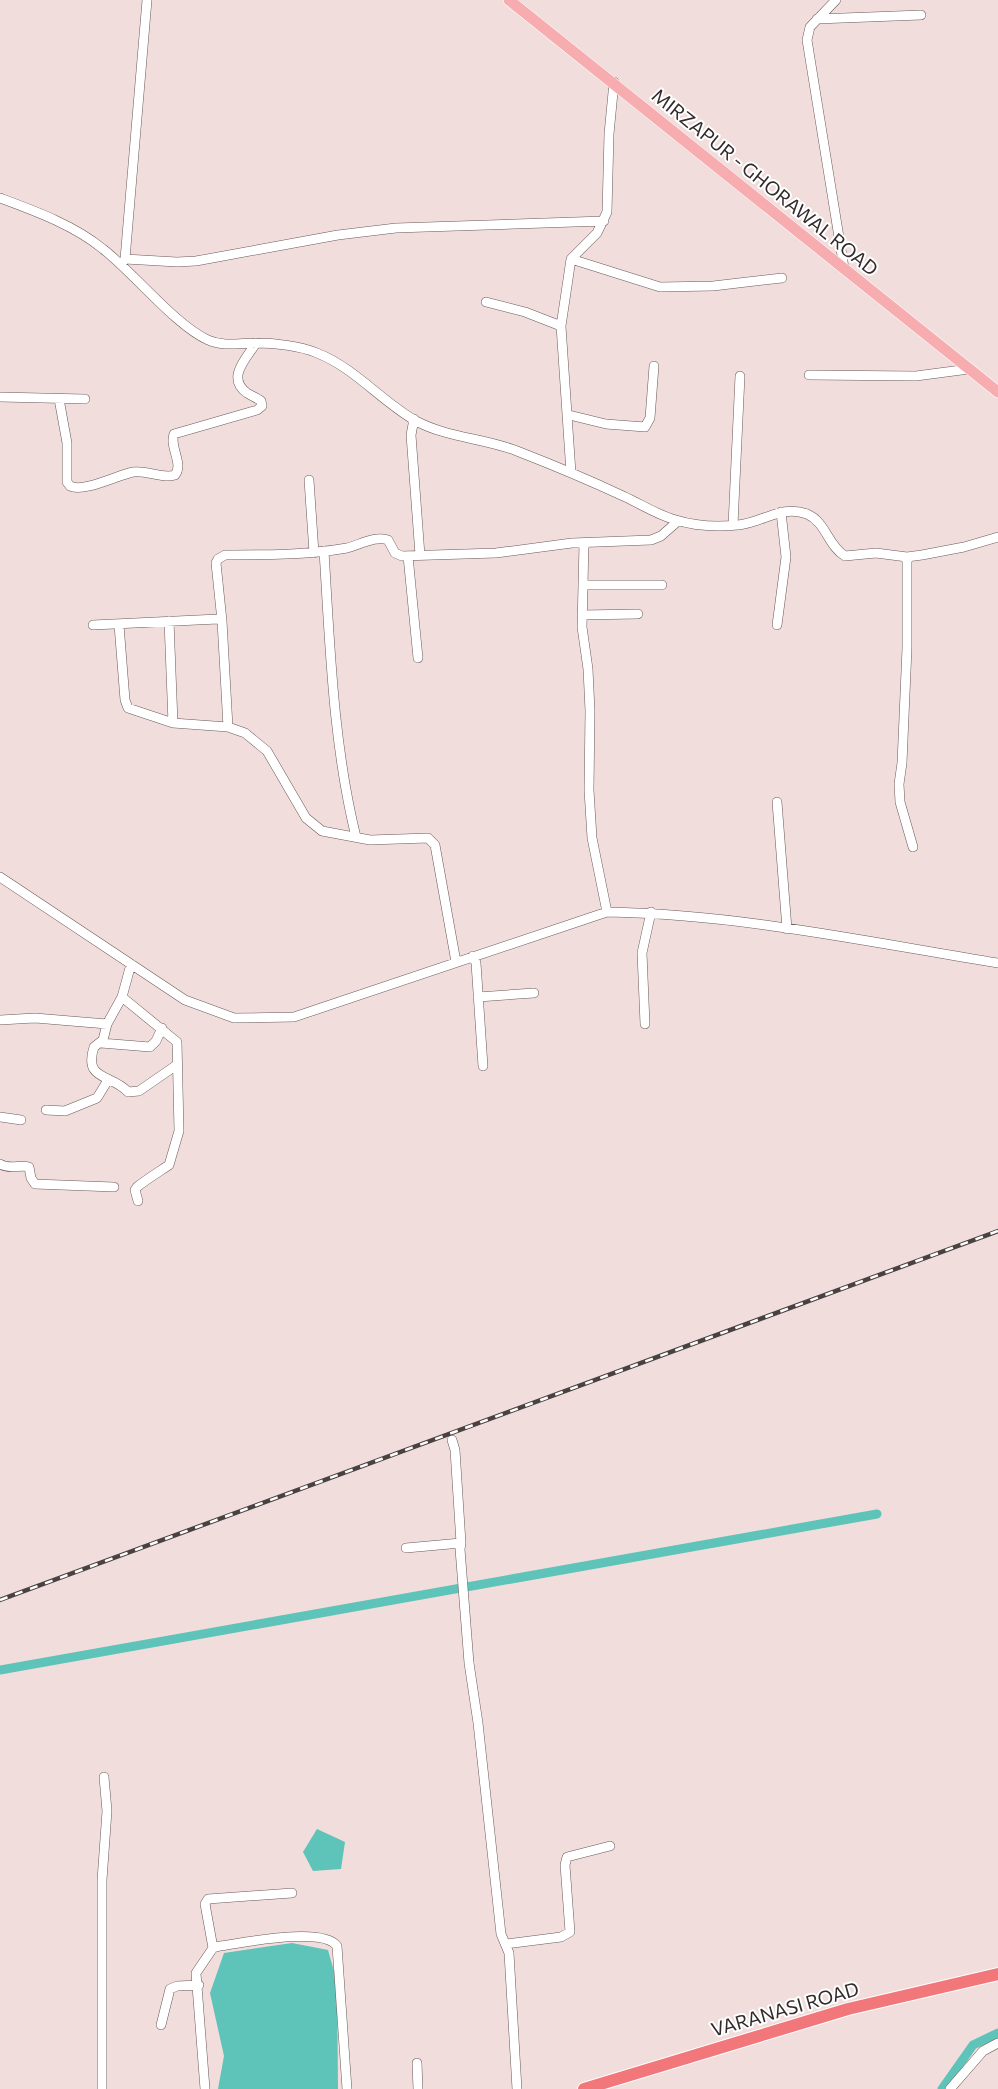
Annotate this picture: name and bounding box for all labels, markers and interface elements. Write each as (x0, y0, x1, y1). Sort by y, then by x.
street label: MIRZAPUR - GHORAWAL ROAD (648, 83, 883, 280)
street label: VARANASI ROAD (708, 1976, 861, 2041)

